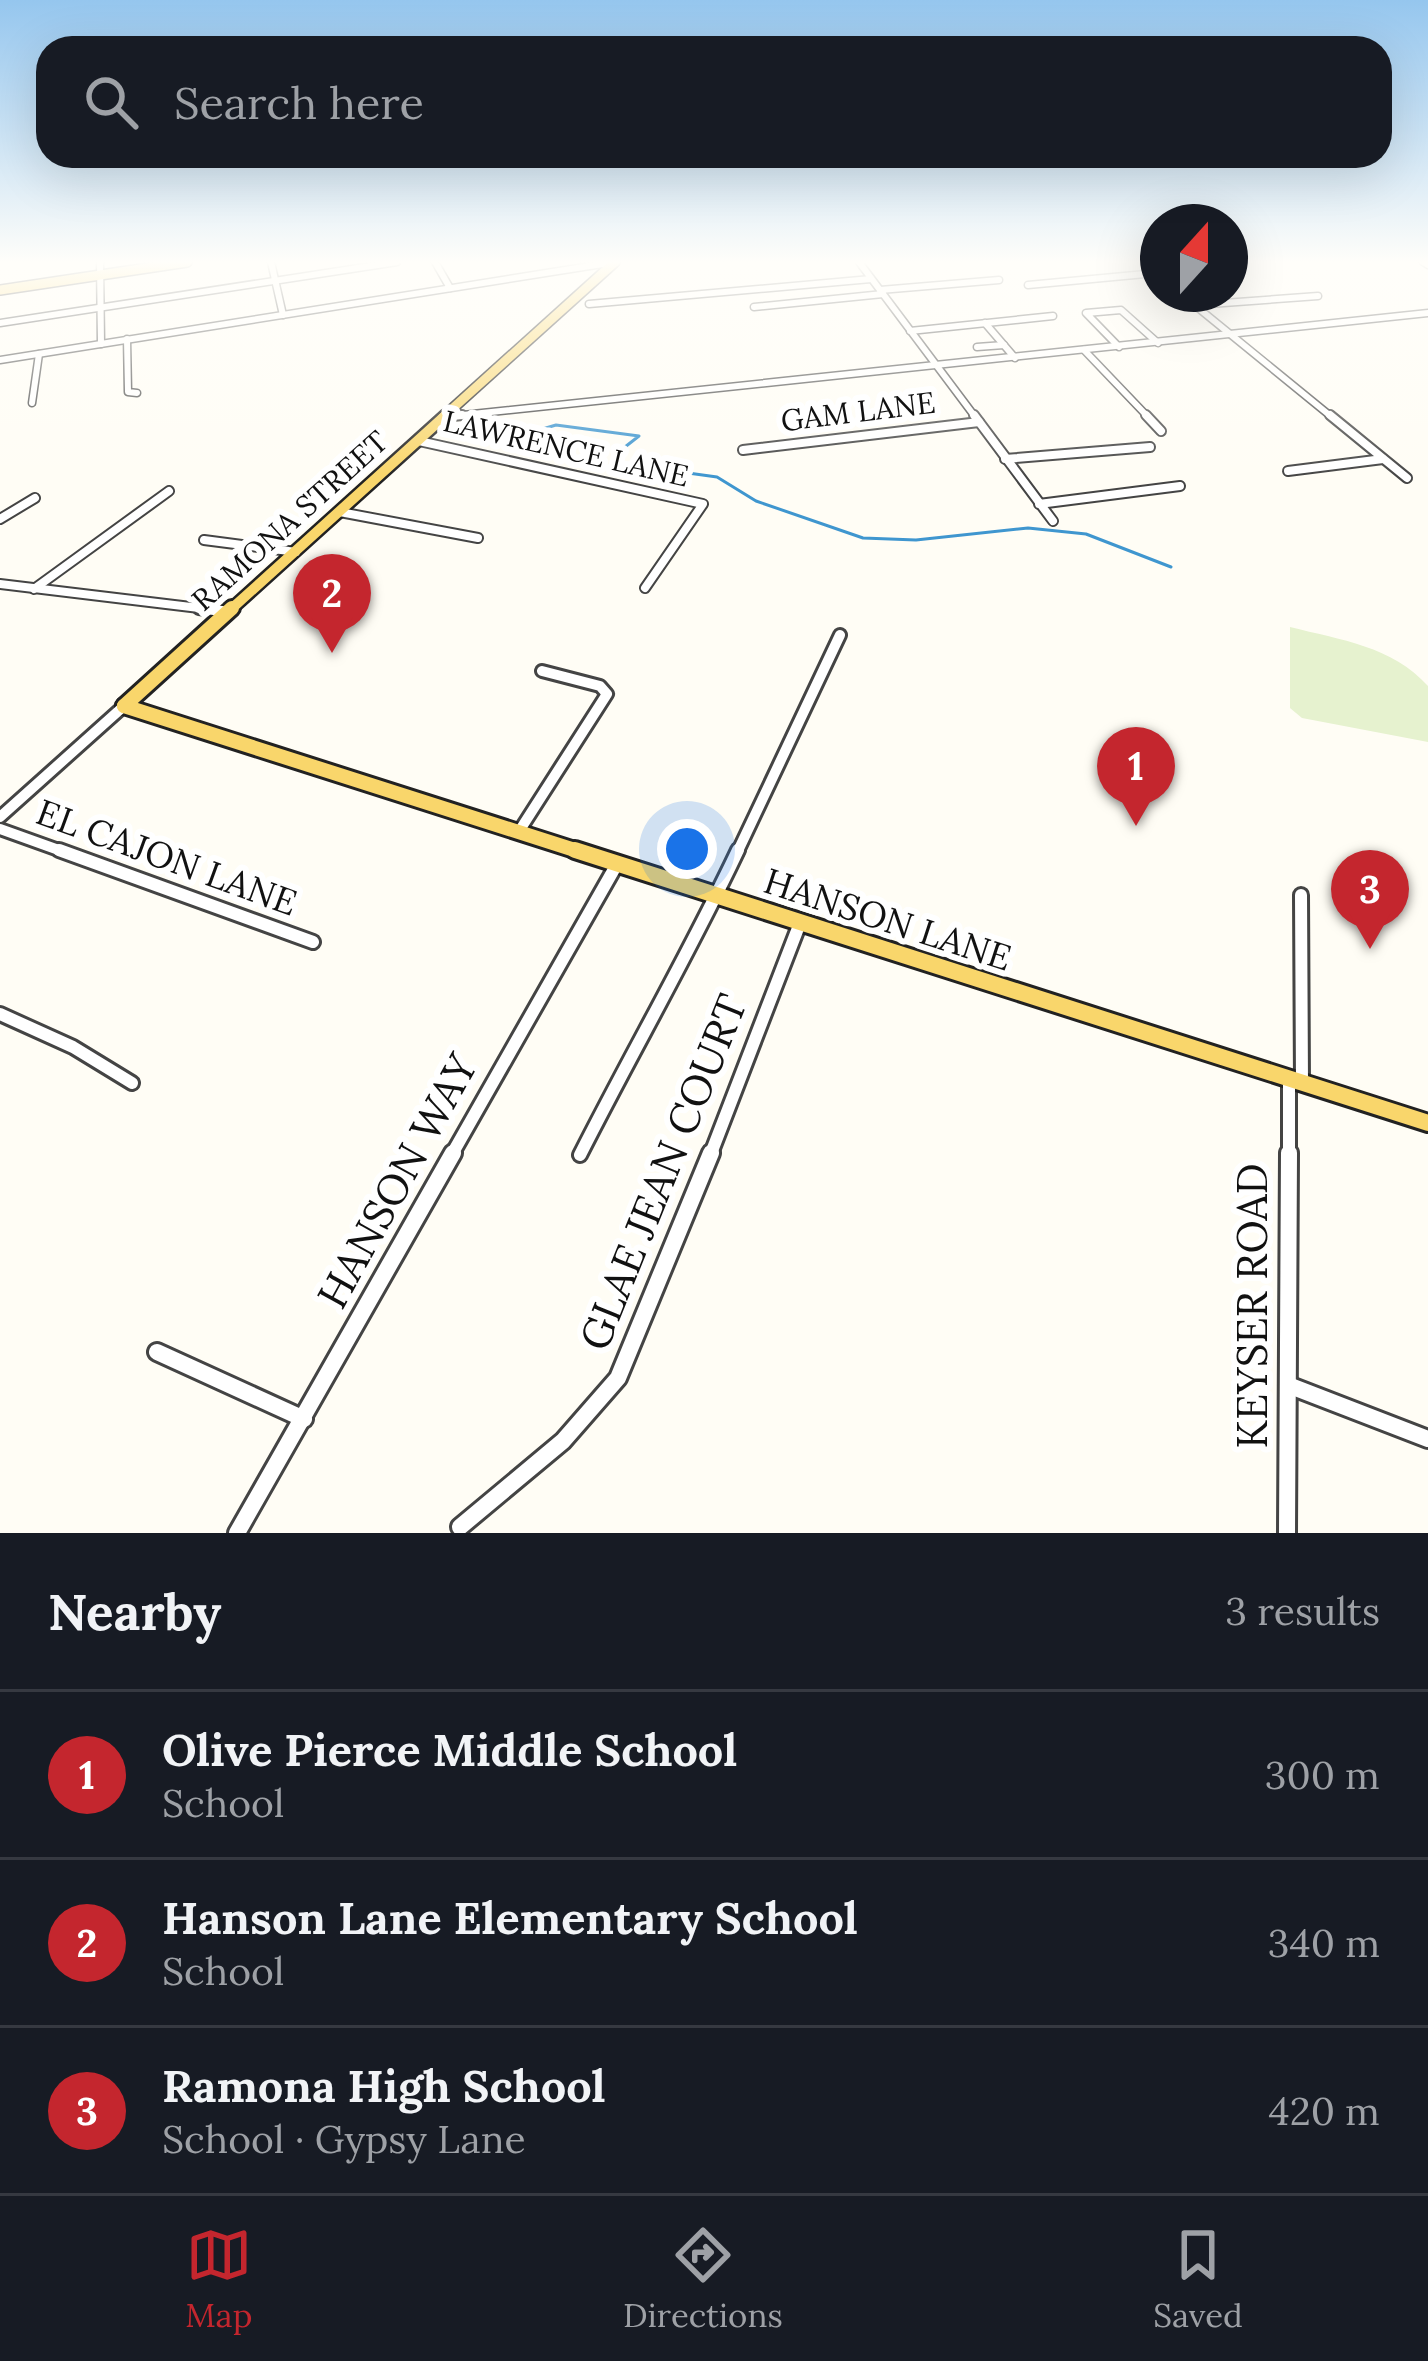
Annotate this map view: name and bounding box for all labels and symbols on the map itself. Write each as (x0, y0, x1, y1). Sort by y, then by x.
north arrow (1140, 204, 1248, 312)
street label: GAM LANE (779, 383, 937, 439)
street label: LAWRENCE LANE (440, 401, 693, 495)
street label: RAMONA STREET (183, 422, 395, 618)
pin: 2 (293, 554, 371, 653)
pin: 1 (1097, 727, 1175, 826)
street label: EL CAJON LANE (30, 789, 304, 925)
your location (657, 819, 717, 879)
pin: 3 (1331, 850, 1409, 949)
street label: HANSON LANE (758, 857, 1018, 981)
street label: GLAE JEAN COURT (567, 986, 759, 1358)
street label: HANSON WAY (305, 1043, 490, 1318)
street label: KEYSER ROAD (1225, 1163, 1279, 1449)

